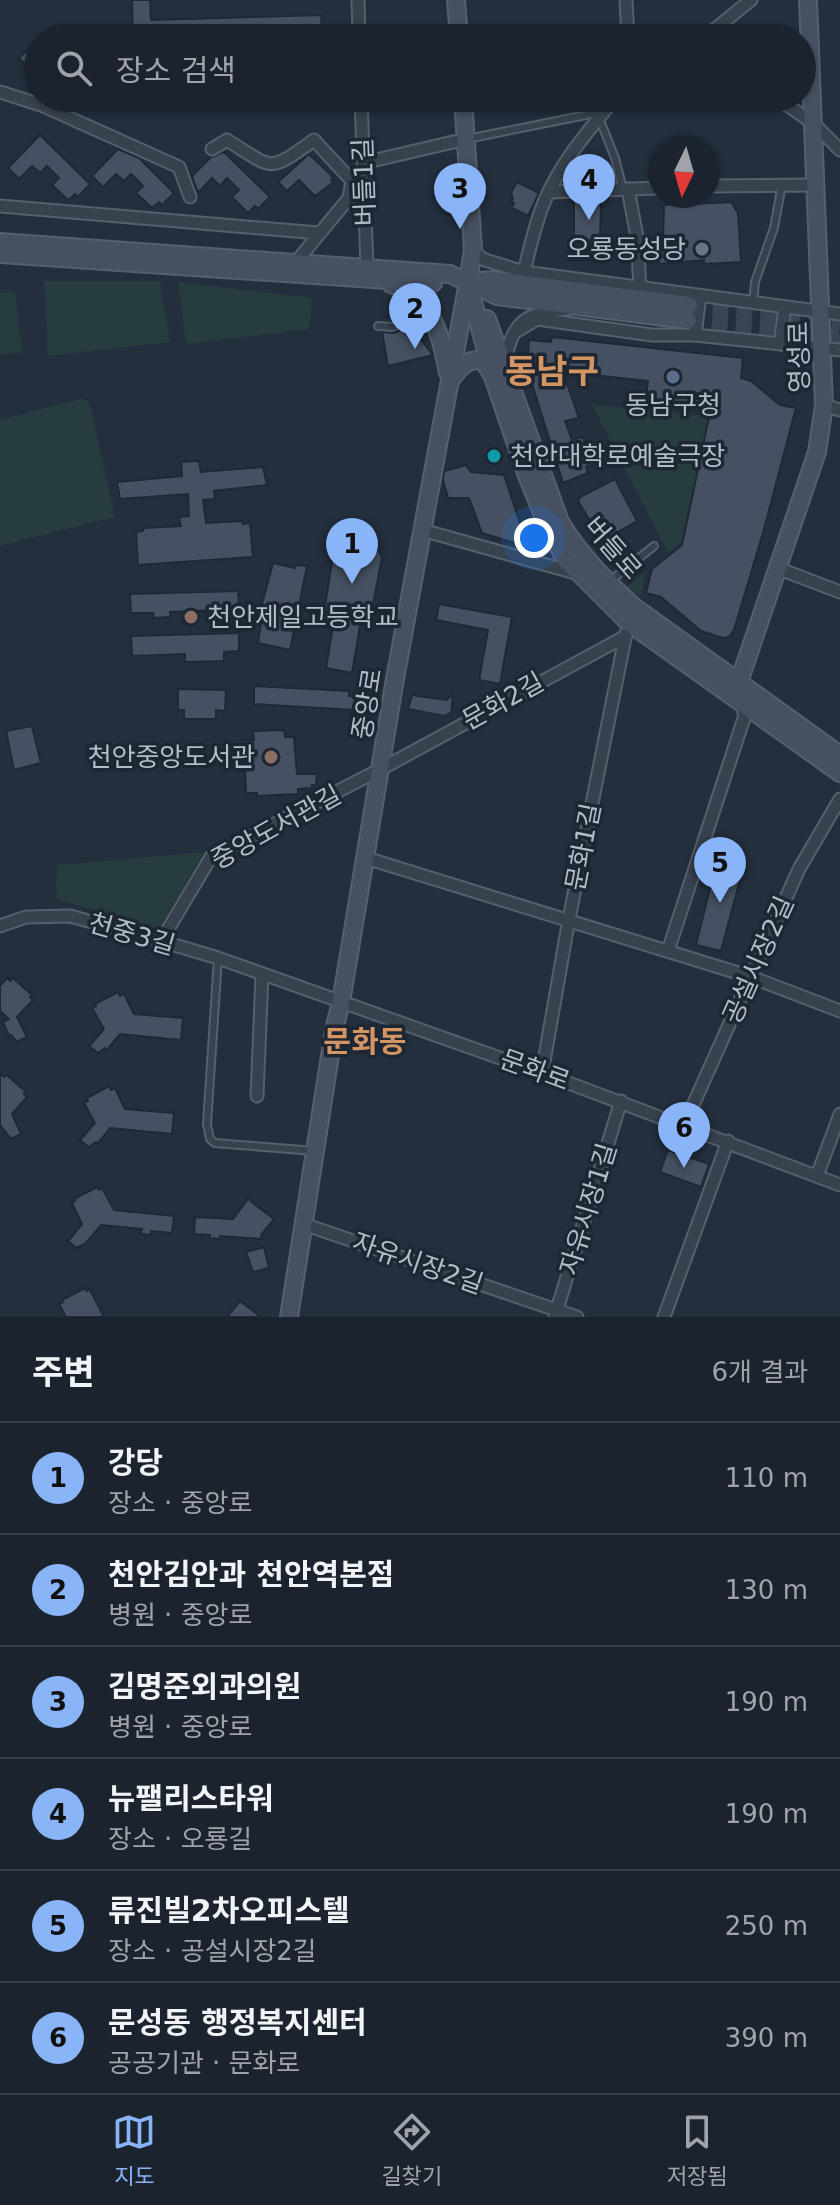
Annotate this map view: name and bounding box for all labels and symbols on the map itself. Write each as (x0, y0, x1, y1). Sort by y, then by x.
north arrow (648, 136, 720, 208)
street label: 버들1길 (347, 137, 381, 227)
pin: 4 (563, 154, 615, 220)
pin: 3 (434, 163, 486, 229)
place label: 오룡동성당 (566, 234, 686, 264)
marker: 오룡동성당 (693, 240, 711, 258)
pin: 2 (389, 283, 441, 349)
street label: 영성로 (783, 321, 815, 393)
district label: 동남구 (505, 351, 599, 391)
marker: 동남구청 (664, 368, 682, 386)
place label: 동남구청 (625, 390, 721, 420)
place label: 천안대학로예술극장 (510, 441, 725, 471)
marker: 천안대학로예술극장 (485, 447, 503, 465)
street label: 버들로 (578, 511, 648, 585)
pin: 1 (326, 518, 378, 584)
your location (514, 518, 554, 558)
place label: 천안제일고등학교 (207, 602, 398, 632)
marker: 천안제일고등학교 (182, 608, 200, 626)
street label: 중앙로 (347, 666, 387, 742)
street label: 문화2길 (457, 666, 549, 736)
place label: 천안중앙도서관 (88, 742, 255, 772)
marker: 천안중앙도서관 (262, 748, 280, 766)
street label: 중앙도서관길 (206, 779, 346, 875)
street label: 문화1길 (560, 801, 606, 893)
pin: 5 (694, 837, 746, 903)
street label: 공설시장2길 (717, 892, 799, 1028)
street label: 천중3길 (85, 907, 179, 961)
district label: 문화동 (324, 1024, 406, 1059)
street label: 문화로 (496, 1044, 574, 1096)
pin: 6 (658, 1102, 710, 1168)
street label: 자유시장1길 (554, 1140, 622, 1278)
street label: 자유시장2길 (349, 1227, 487, 1299)

